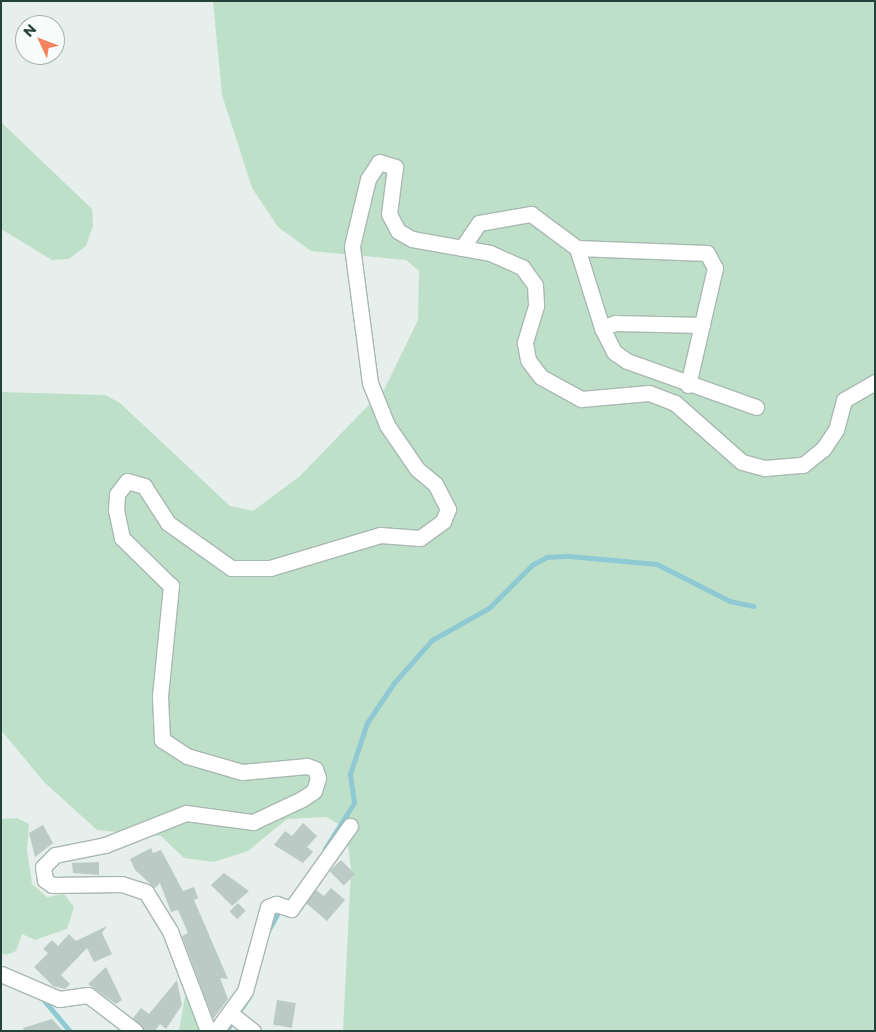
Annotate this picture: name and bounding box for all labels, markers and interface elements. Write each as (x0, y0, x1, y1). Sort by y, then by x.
north arrow (15, 15, 65, 65)
text: N (19, 20, 40, 41)

